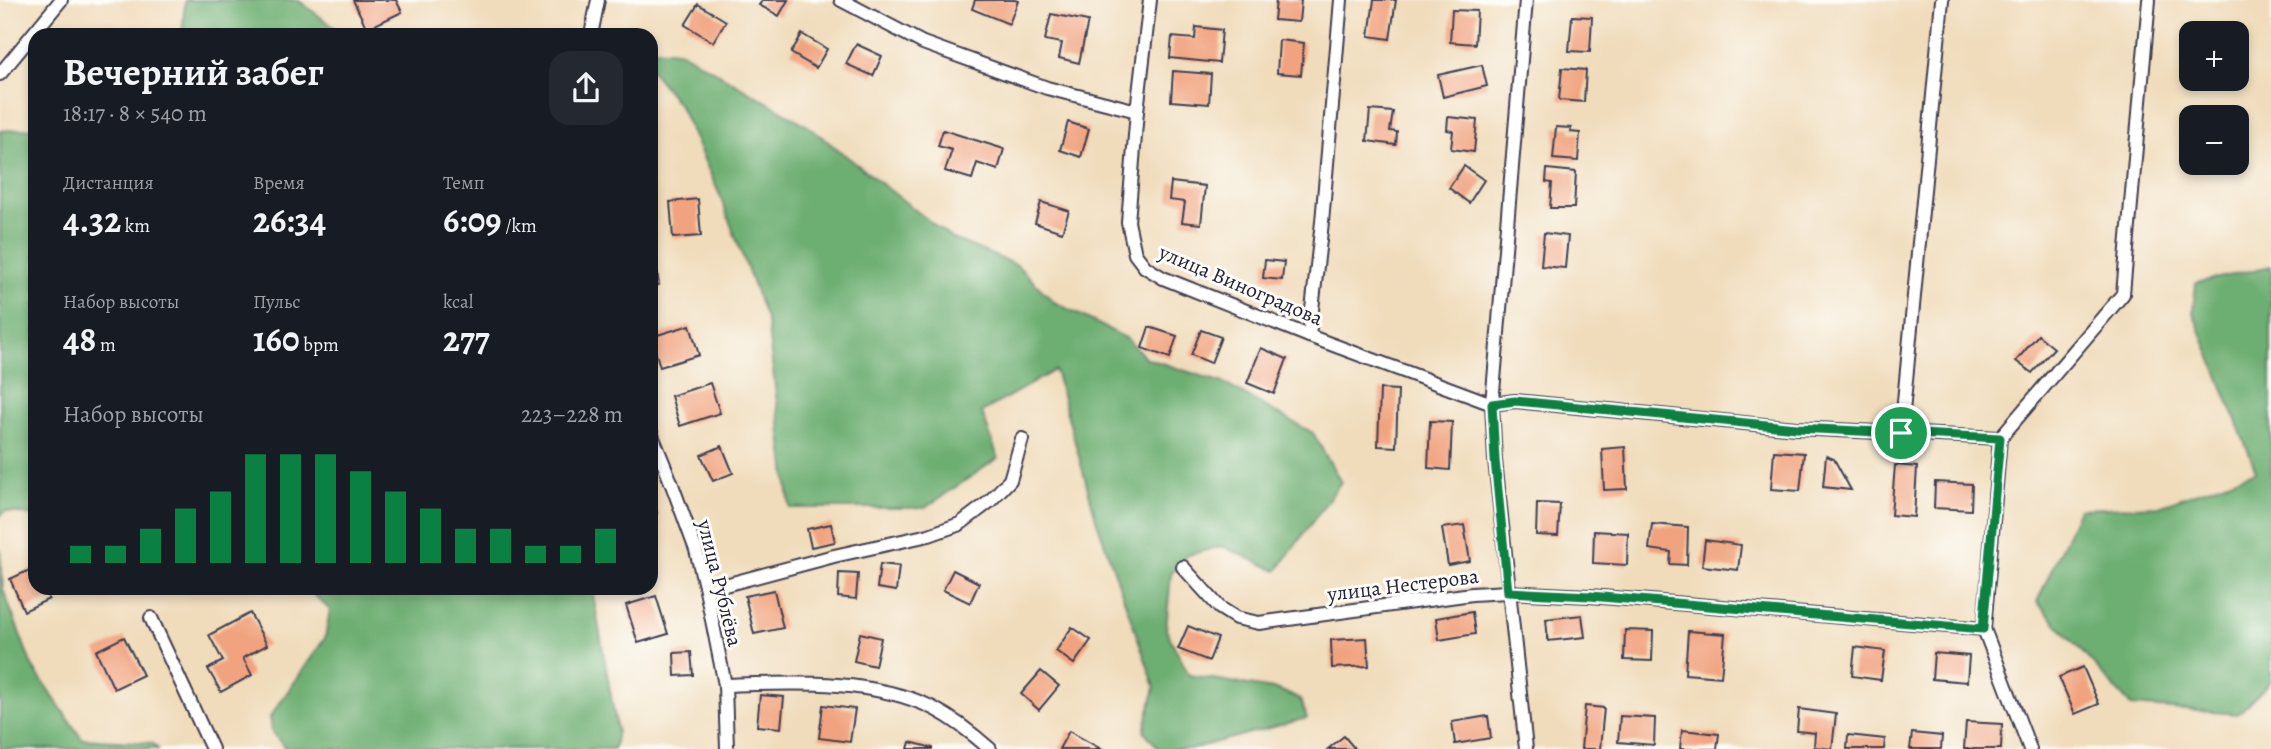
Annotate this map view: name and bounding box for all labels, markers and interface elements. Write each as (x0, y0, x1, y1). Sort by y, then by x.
map controls (2179, 21, 2249, 175)
button: + (2179, 21, 2249, 91)
text: Вечерний забег (63, 46, 324, 98)
button: share (549, 51, 623, 125)
text: 18:17 · 8 × 540 m (63, 98, 207, 129)
button: − (2179, 105, 2249, 175)
text: Дистанция (63, 170, 154, 196)
text: Время (253, 170, 305, 196)
text: Темп (443, 170, 484, 196)
text: 4.32 (63, 196, 121, 244)
text: 26:34 (253, 196, 326, 244)
text: 6:09 (443, 196, 502, 244)
text: km (121, 213, 150, 239)
text: /km (502, 213, 537, 239)
street label: улица Виноградова (1154, 237, 1327, 332)
text: Набор высоты (63, 289, 179, 315)
text: Пульс (253, 289, 301, 315)
text: kcal (443, 289, 473, 315)
text: 48 (63, 315, 96, 363)
text: 160 (253, 315, 299, 363)
text: 277 (443, 315, 490, 363)
text: m (96, 332, 116, 358)
text: bpm (299, 332, 339, 358)
text: Набор высоты (63, 399, 204, 430)
text: 223–228 m (521, 399, 623, 430)
pin (1871, 403, 1931, 463)
icon: arrive (1882, 414, 1920, 452)
street label: улица Рублёва (690, 516, 749, 650)
street label: улица Нестерова (1325, 562, 1480, 608)

